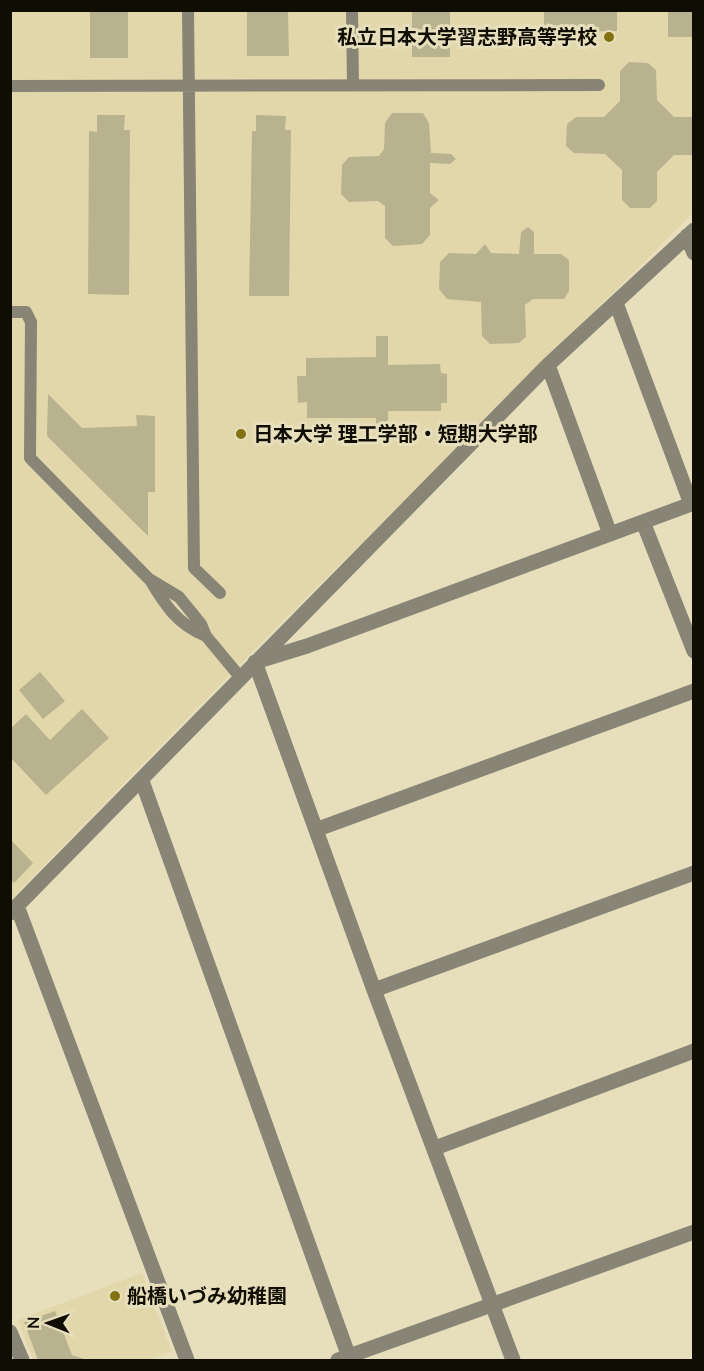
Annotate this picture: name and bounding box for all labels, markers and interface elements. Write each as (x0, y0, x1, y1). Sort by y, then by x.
place label: 私立日本大学習志野高等学校 (337, 24, 597, 48)
marker: 私立日本大学習志野高等学校 (602, 30, 616, 44)
place label: 日本大学 理工学部・短期大学部 (253, 421, 538, 445)
marker: 日本大学 理工学部・短期大学部 (234, 427, 248, 441)
place label: 船橋いづみ幼稚園 (127, 1283, 287, 1307)
marker: 船橋いづみ幼稚園 (108, 1289, 122, 1303)
north arrow (18, 1293, 78, 1353)
text: N (23, 1316, 42, 1329)

